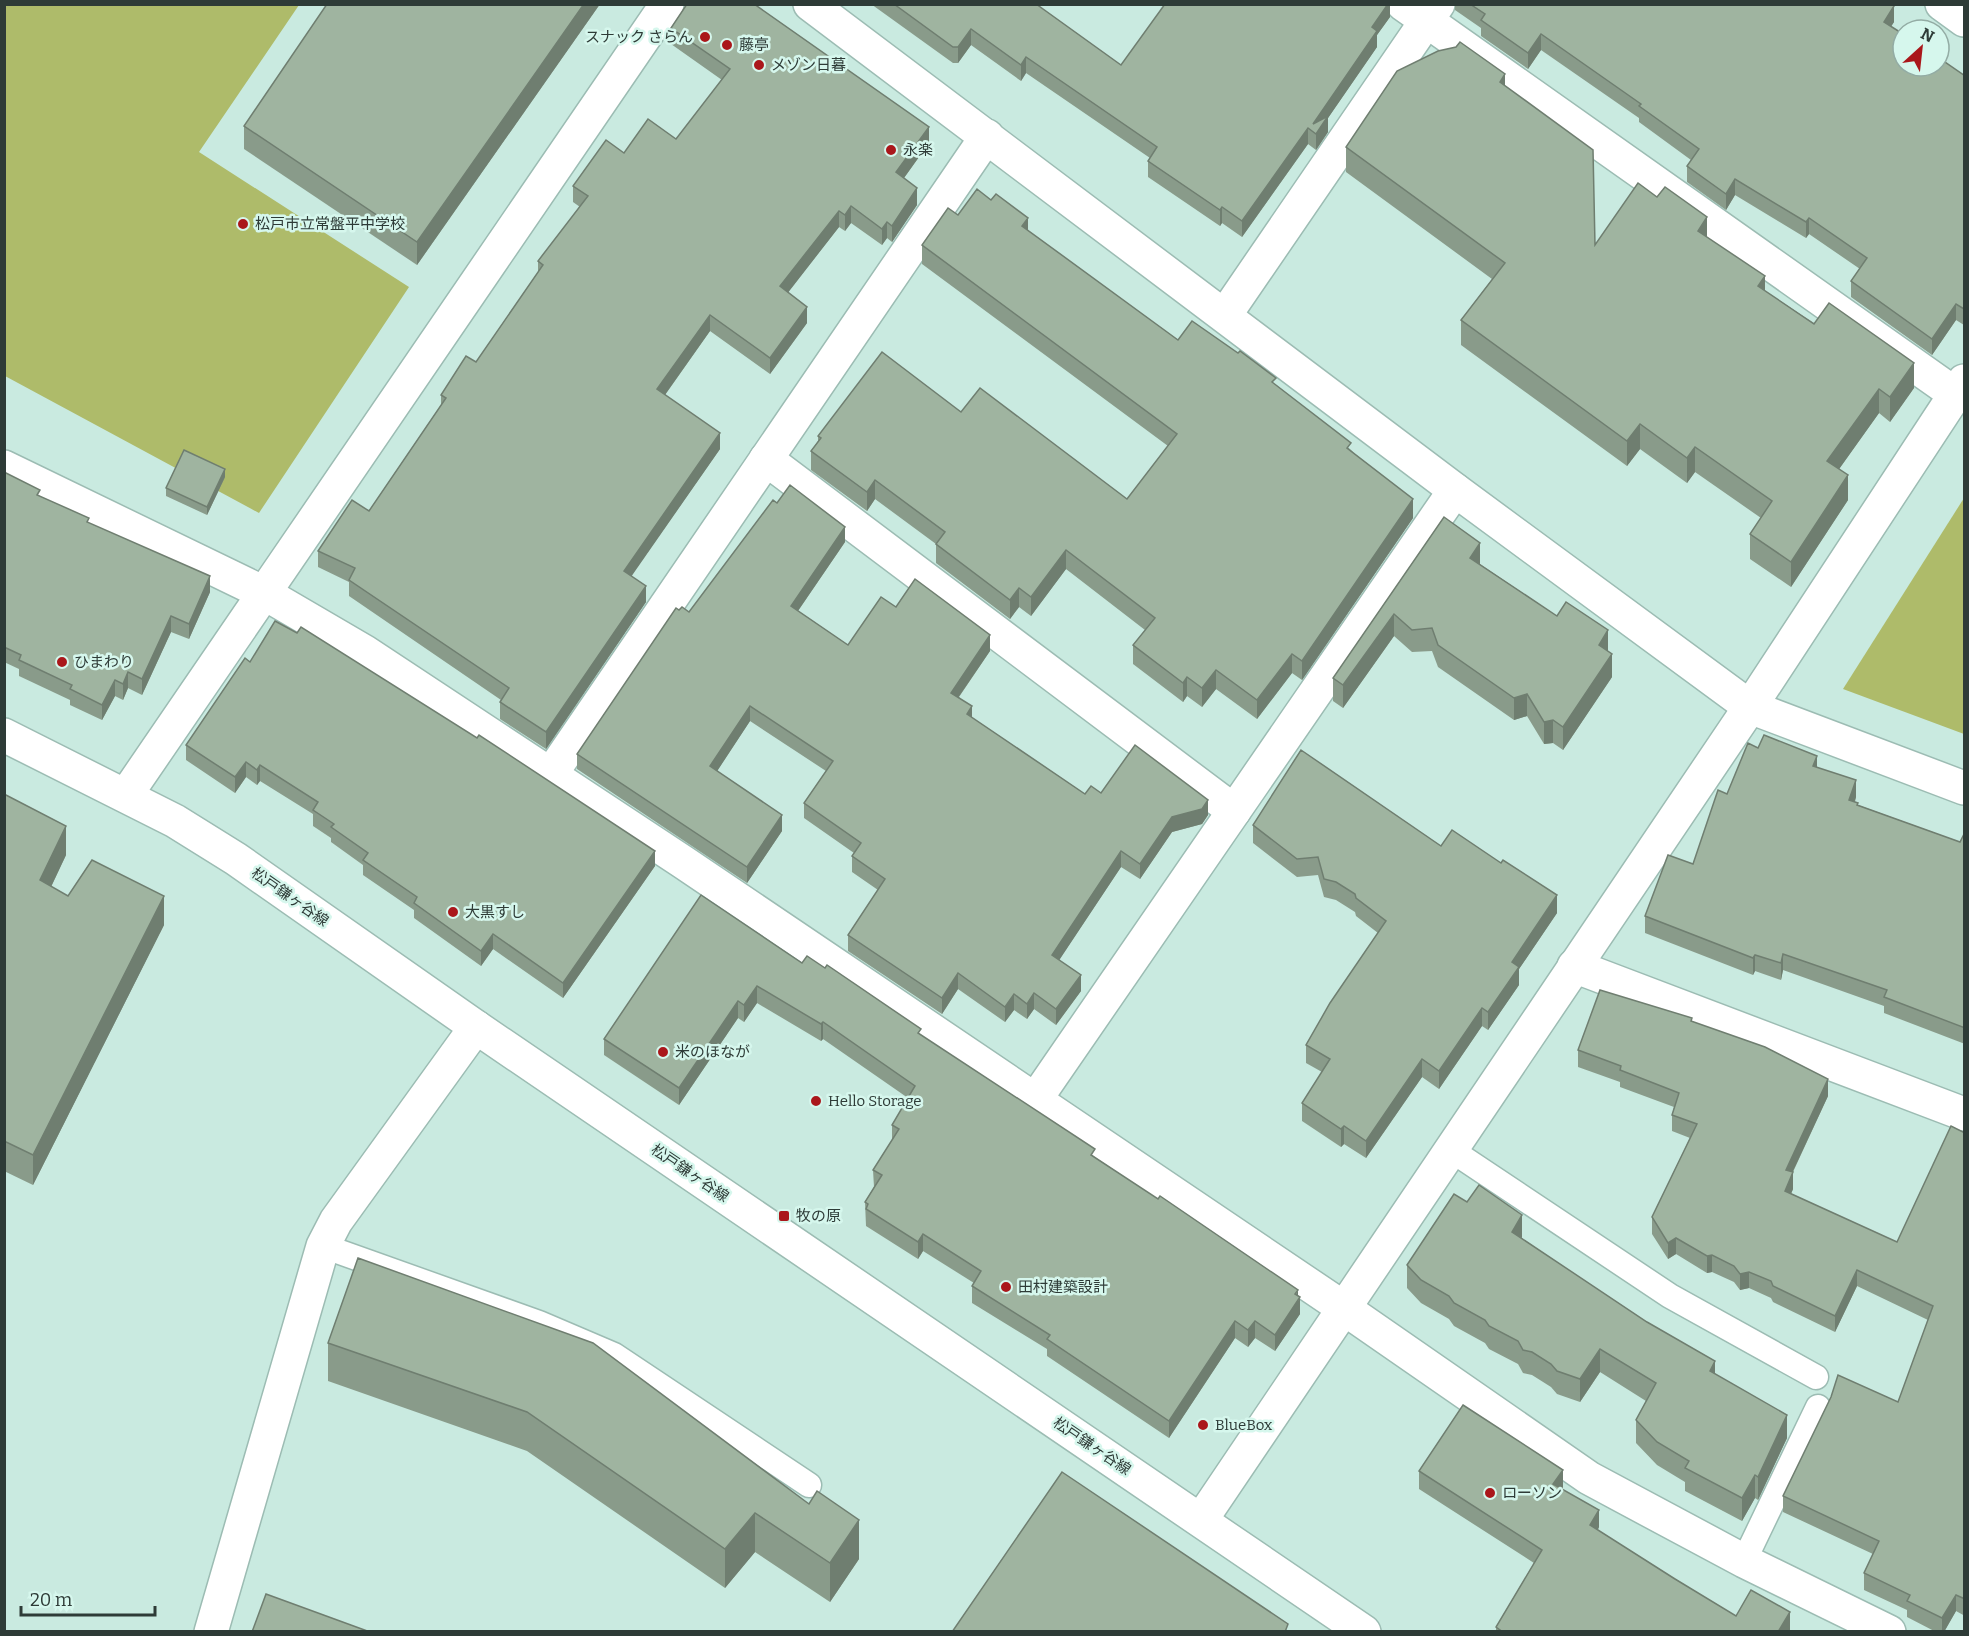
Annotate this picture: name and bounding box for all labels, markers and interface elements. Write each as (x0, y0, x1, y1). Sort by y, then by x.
north arrow (1891, 18, 1951, 78)
text: N (1918, 24, 1937, 46)
place label: スナック さらん (585, 28, 693, 46)
marker: スナック さらん (698, 30, 712, 44)
place label: 藤亭 (739, 36, 769, 54)
marker: 藤亭 (720, 38, 734, 52)
place label: メゾン日暮 (771, 56, 846, 74)
marker: メゾン日暮 (752, 58, 766, 72)
place label: 永楽 (903, 141, 933, 159)
marker: 永楽 (884, 143, 898, 157)
place label: 松戸市立常盤平中学校 (255, 215, 405, 233)
marker: 松戸市立常盤平中学校 (236, 217, 250, 231)
place label: ひまわり (74, 653, 134, 671)
marker: ひまわり (55, 655, 69, 669)
street label: 松戸鎌ヶ谷線 (248, 864, 332, 930)
place label: 大黒すし (465, 903, 525, 921)
marker: 大黒すし (446, 905, 460, 919)
place label: 米のほなが (675, 1043, 750, 1061)
marker: 米のほなが (656, 1045, 670, 1059)
place label: Hello Storage (828, 1092, 922, 1110)
marker: Hello Storage (809, 1094, 823, 1108)
street label: 松戸鎌ヶ谷線 (648, 1140, 732, 1206)
place label: 牧の原 (796, 1207, 841, 1225)
marker: 牧の原 (777, 1209, 791, 1223)
place label: 田村建築設計 (1018, 1278, 1108, 1296)
marker: 田村建築設計 (999, 1280, 1013, 1294)
street label: 松戸鎌ヶ谷線 (1050, 1413, 1134, 1479)
place label: BlueBox (1215, 1416, 1273, 1434)
marker: BlueBox (1196, 1418, 1210, 1432)
place label: ローソン (1502, 1484, 1562, 1502)
marker: ローソン (1483, 1486, 1497, 1500)
scale bar (21, 1579, 154, 1617)
text: 20 m (30, 1589, 72, 1611)

